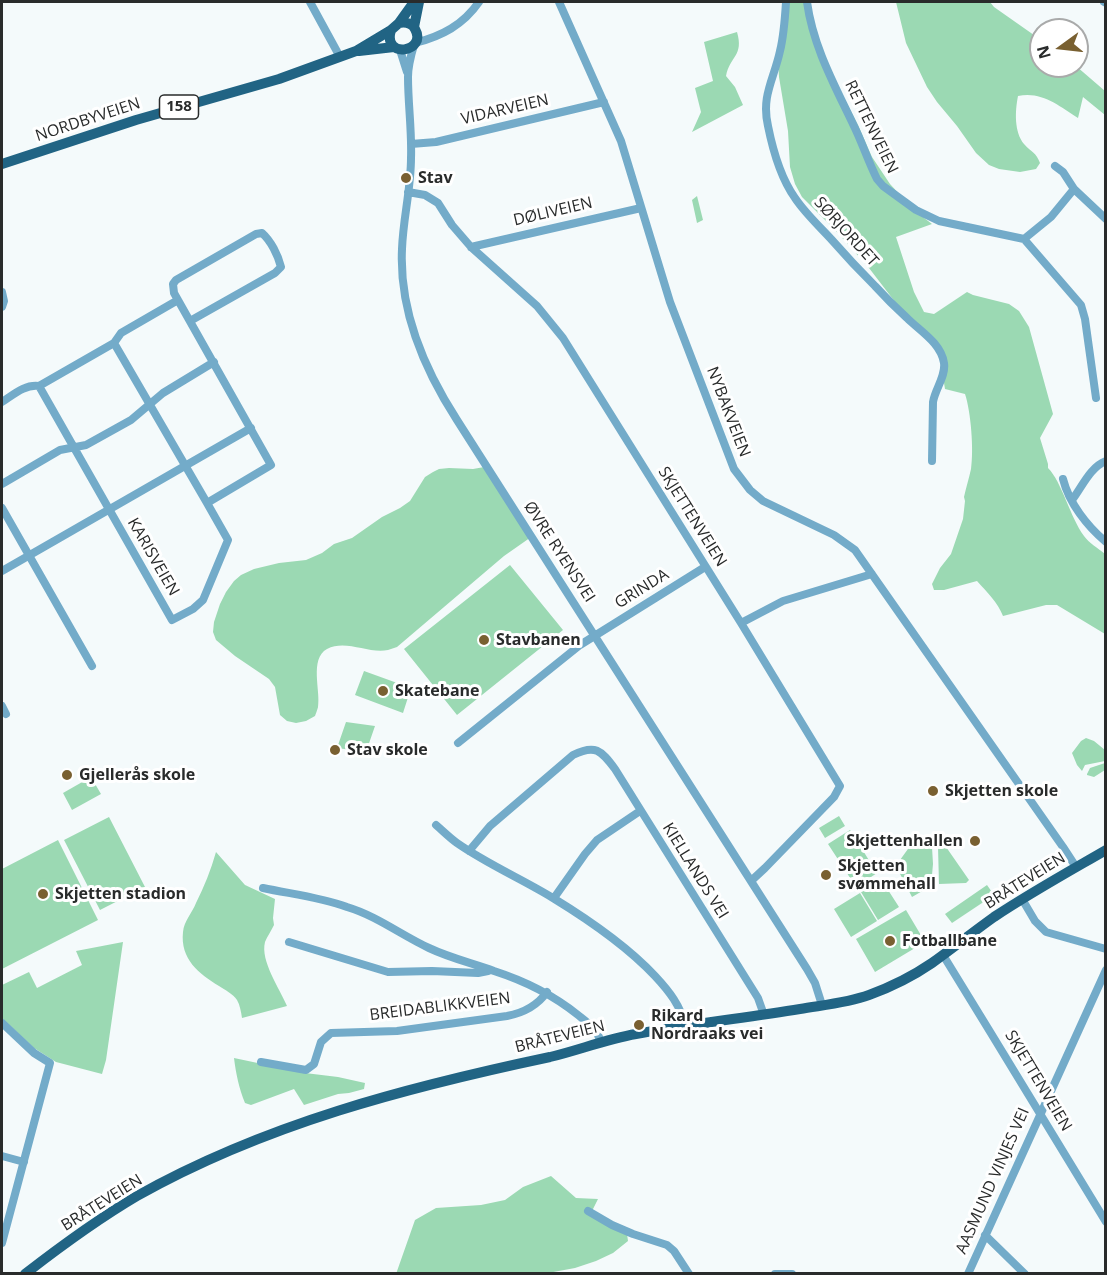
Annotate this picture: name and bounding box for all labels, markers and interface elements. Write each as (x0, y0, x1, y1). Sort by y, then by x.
north arrow (1029, 18, 1089, 78)
text: N (1031, 43, 1056, 61)
street label: RETTENVEIEN (840, 77, 902, 177)
street label: VIDARVEIEN (459, 91, 551, 129)
street label: NORDBYVEIEN (33, 94, 143, 146)
road number: 158 (160, 95, 198, 119)
place label: Stav (418, 168, 453, 188)
marker: Stav (399, 171, 413, 185)
street label: SØRJORDET (810, 193, 882, 271)
street label: DØLIVEIEN (512, 194, 594, 230)
street label: NYBAKVEIEN (702, 364, 754, 460)
street label: SKJETTENVEIEN (654, 464, 730, 570)
street label: ØVRE RYENSVEI (519, 498, 599, 606)
street label: KARISVEIEN (123, 515, 183, 599)
street label: GRINDA (612, 565, 672, 613)
place label: Stavbanen (496, 630, 581, 650)
marker: Stavbanen (477, 633, 491, 647)
place label: Skatebane (395, 681, 480, 701)
marker: Skatebane (376, 684, 390, 698)
place label: Stav skole (347, 740, 428, 760)
marker: Stav skole (328, 743, 342, 757)
place label: Gjellerås skole (79, 765, 195, 785)
marker: Gjellerås skole (60, 768, 74, 782)
place label: Skjetten skole (945, 781, 1058, 801)
marker: Skjetten skole (926, 784, 940, 798)
street label: KIELLANDS VEI (658, 819, 732, 923)
place label: Skjettenhallen (846, 831, 963, 851)
marker: Skjettenhallen (968, 834, 982, 848)
street label: BRÅTEVEIEN (981, 849, 1069, 913)
place label: Skjetten svømmehall (838, 856, 936, 894)
marker: Skjetten svømmehall (819, 868, 833, 882)
place label: Skjetten stadion (55, 884, 186, 904)
marker: Skjetten stadion (36, 887, 50, 901)
place label: Fotballbane (902, 931, 997, 951)
marker: Fotballbane (883, 934, 897, 948)
street label: BREIDABLIKKVEIEN (368, 989, 512, 1025)
place label: Rikard Nordraaks vei (651, 1006, 763, 1044)
street label: BRÅTEVEIEN (513, 1017, 607, 1057)
marker: Rikard Nordraaks vei (632, 1018, 646, 1032)
street label: SKJETTENVEIEN (1000, 1027, 1076, 1135)
street label: AASMUND VINJES VEI (952, 1105, 1034, 1257)
street label: BRÅTEVEIEN (58, 1171, 146, 1235)

